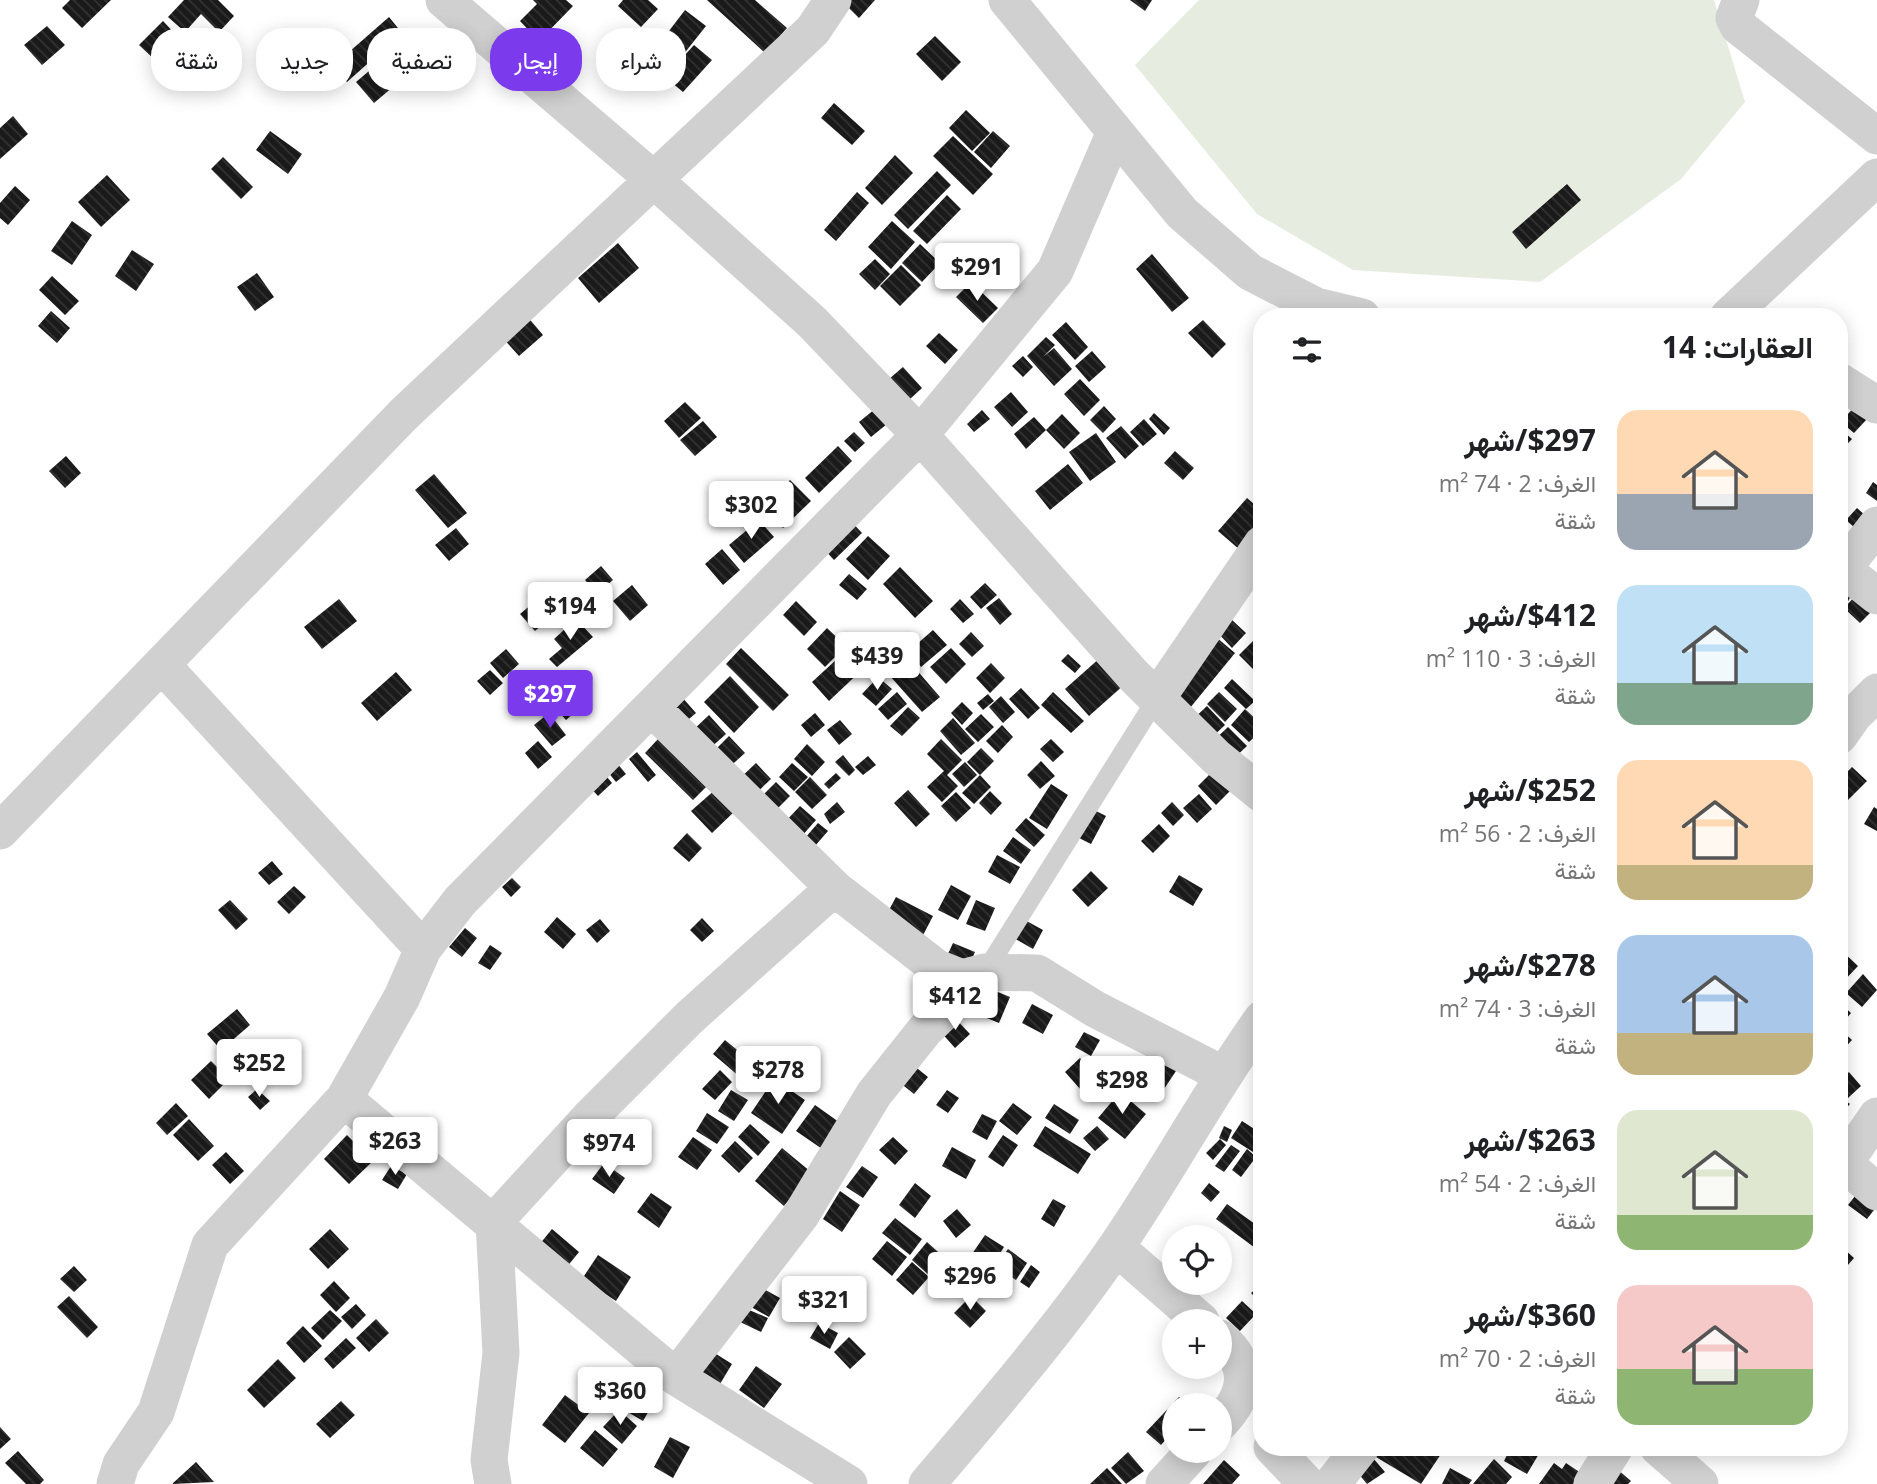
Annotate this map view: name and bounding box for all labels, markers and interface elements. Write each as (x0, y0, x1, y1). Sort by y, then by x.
chip: شقة (151, 28, 242, 91)
chip: جديد (256, 28, 353, 91)
chip: تصفية (367, 28, 476, 91)
chip: إيجار (490, 28, 582, 91)
chip: شراء (596, 28, 686, 91)
pin: $291 (936, 244, 1018, 303)
text: $291 (951, 250, 1003, 282)
text: العقارات: 14 (1662, 326, 1813, 367)
icon: filters (1288, 331, 1326, 369)
text: $297/شهر (1464, 419, 1596, 460)
icon: home (1673, 438, 1757, 522)
text: الغرف: 2 · 74 m² (1439, 467, 1596, 499)
pin: $302 (710, 482, 792, 541)
text: $302 (725, 488, 777, 520)
text: شقة (1554, 504, 1596, 536)
pin: $194 (529, 582, 611, 642)
text: $194 (544, 589, 596, 621)
text: $412/شهر (1464, 594, 1596, 635)
icon: home (1673, 613, 1757, 697)
pin: $439 (836, 632, 918, 692)
text: $439 (851, 639, 903, 671)
text: الغرف: 3 · 110 m² (1426, 642, 1596, 674)
pin: $297 (509, 670, 591, 730)
text: $297 (524, 677, 576, 709)
text: شقة (1554, 679, 1596, 711)
text: $252/شهر (1464, 769, 1596, 810)
icon: home (1673, 788, 1757, 872)
text: الغرف: 2 · 56 m² (1439, 817, 1596, 849)
text: شقة (1554, 854, 1596, 886)
text: $278/شهر (1464, 944, 1596, 985)
icon: home (1673, 963, 1757, 1047)
pin: $412 (914, 972, 996, 1032)
text: $412 (929, 979, 981, 1011)
text: الغرف: 3 · 74 m² (1439, 992, 1596, 1024)
text: شقة (1554, 1029, 1596, 1061)
pin: $252 (218, 1040, 300, 1099)
text: $252 (233, 1046, 285, 1078)
pin: $278 (737, 1046, 819, 1106)
text: $278 (752, 1053, 804, 1085)
pin: $298 (1081, 1056, 1163, 1116)
text: $298 (1096, 1063, 1148, 1095)
pin: $263 (354, 1118, 436, 1177)
text: $263/شهر (1464, 1119, 1596, 1160)
pin: $974 (568, 1120, 650, 1179)
text: $263 (369, 1124, 421, 1156)
text: $974 (583, 1126, 635, 1158)
icon: home (1673, 1138, 1757, 1222)
text: الغرف: 2 · 54 m² (1439, 1167, 1596, 1199)
text: شقة (1554, 1204, 1596, 1236)
map controls (1162, 1225, 1232, 1463)
button: locate (1162, 1225, 1232, 1295)
pin: $296 (929, 1252, 1011, 1312)
text: $296 (944, 1259, 996, 1291)
pin: $321 (783, 1276, 865, 1336)
text: $321 (798, 1283, 850, 1315)
text: $360/شهر (1464, 1294, 1596, 1335)
button: + (1162, 1309, 1232, 1379)
icon: home (1673, 1313, 1757, 1397)
text: الغرف: 2 · 70 m² (1439, 1342, 1596, 1374)
pin: $360 (579, 1368, 661, 1427)
text: $360 (594, 1374, 646, 1406)
text: شقة (1554, 1379, 1596, 1411)
button: − (1162, 1393, 1232, 1463)

